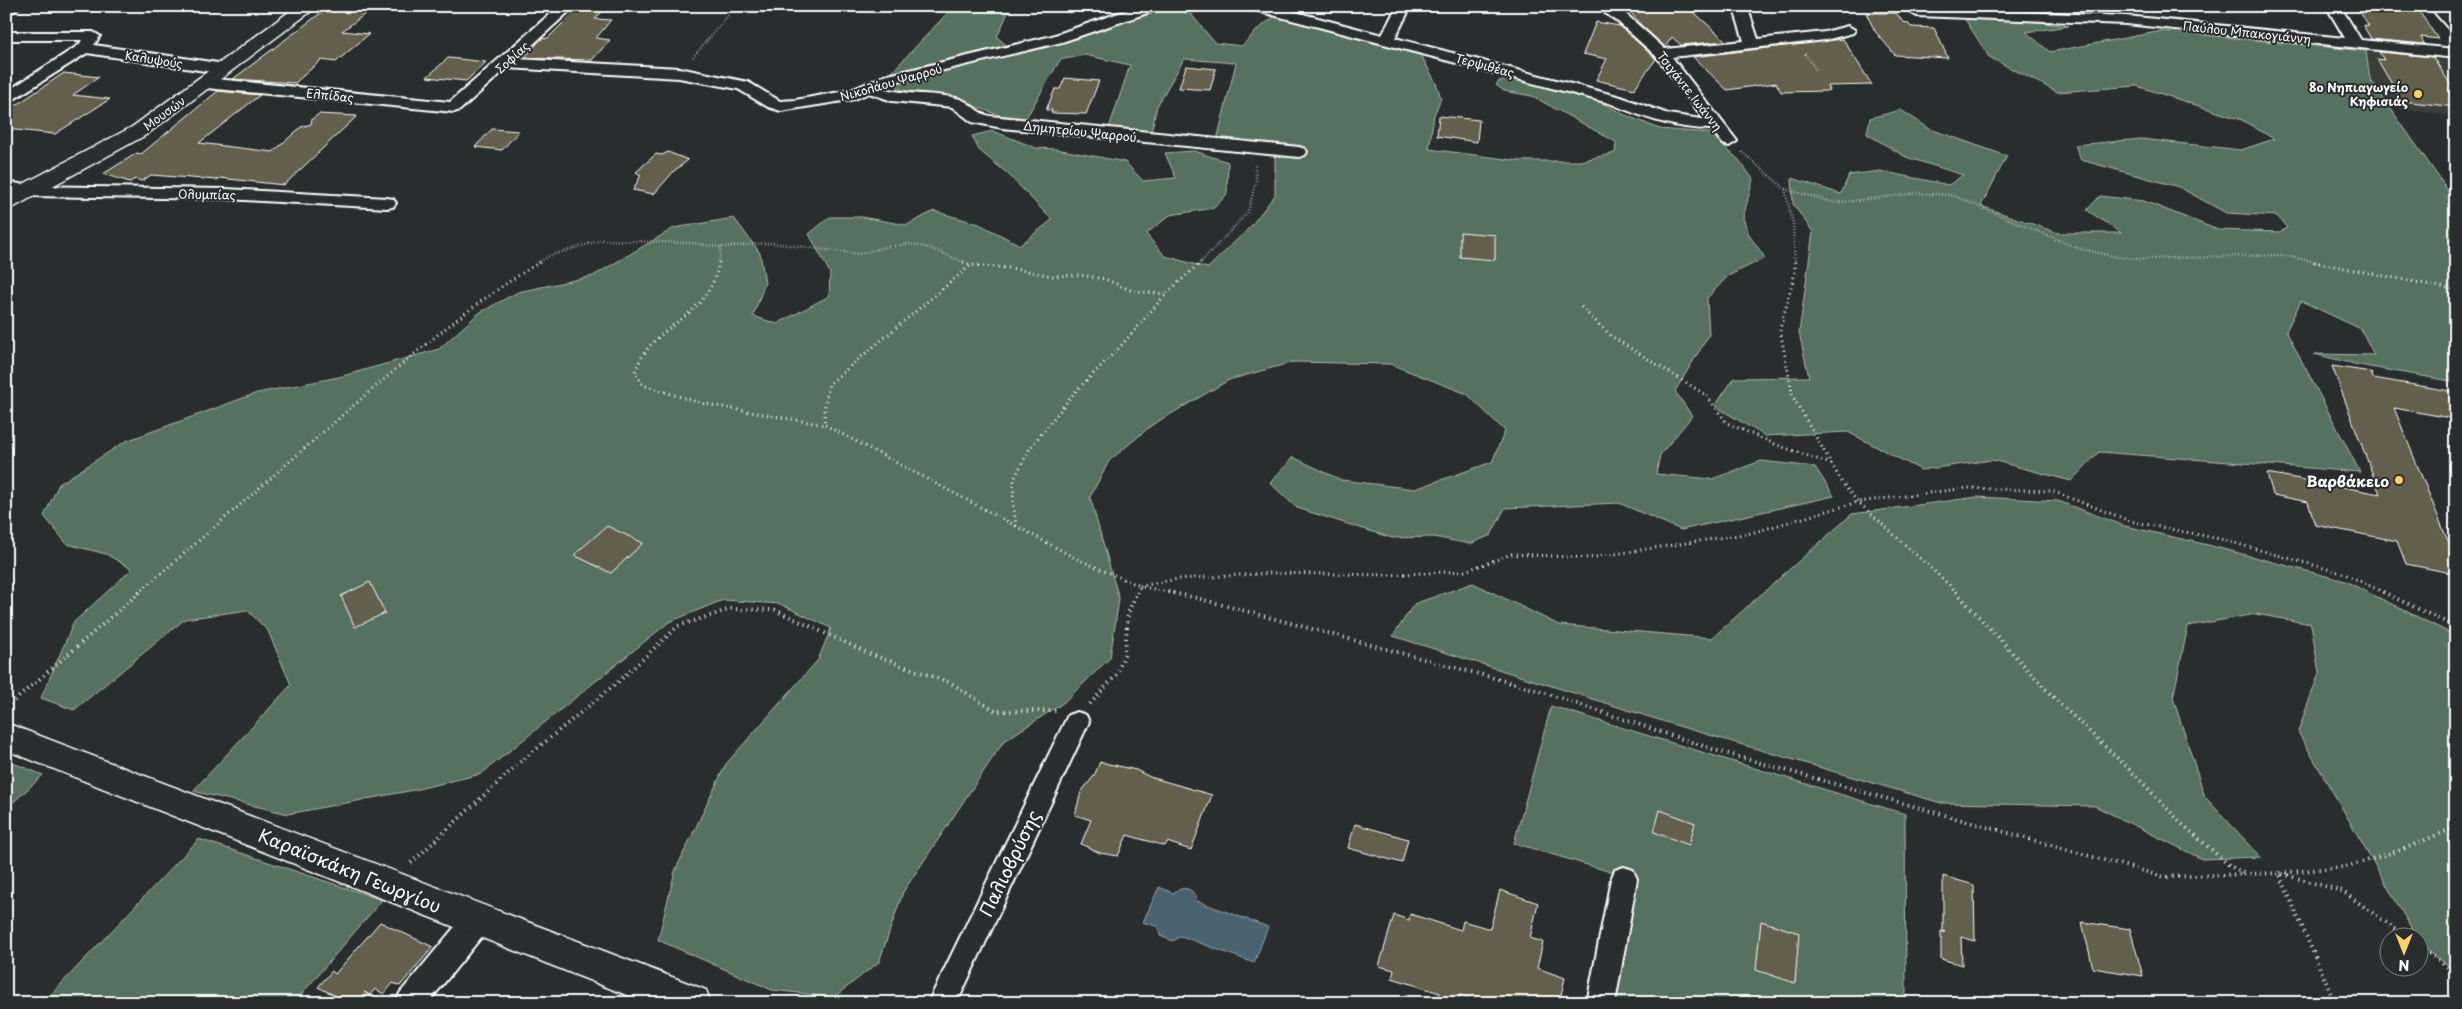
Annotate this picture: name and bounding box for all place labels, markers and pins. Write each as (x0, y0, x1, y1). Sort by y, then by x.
place label: 8ο Νηπιαγωγείο Κηφισιάς (2309, 78, 2408, 110)
marker: 8ο Νηπιαγωγείο Κηφισιάς (2412, 88, 2424, 100)
place label: Βαρβάκειο (2306, 469, 2389, 492)
marker: Βαρβάκειο (2393, 474, 2405, 486)

